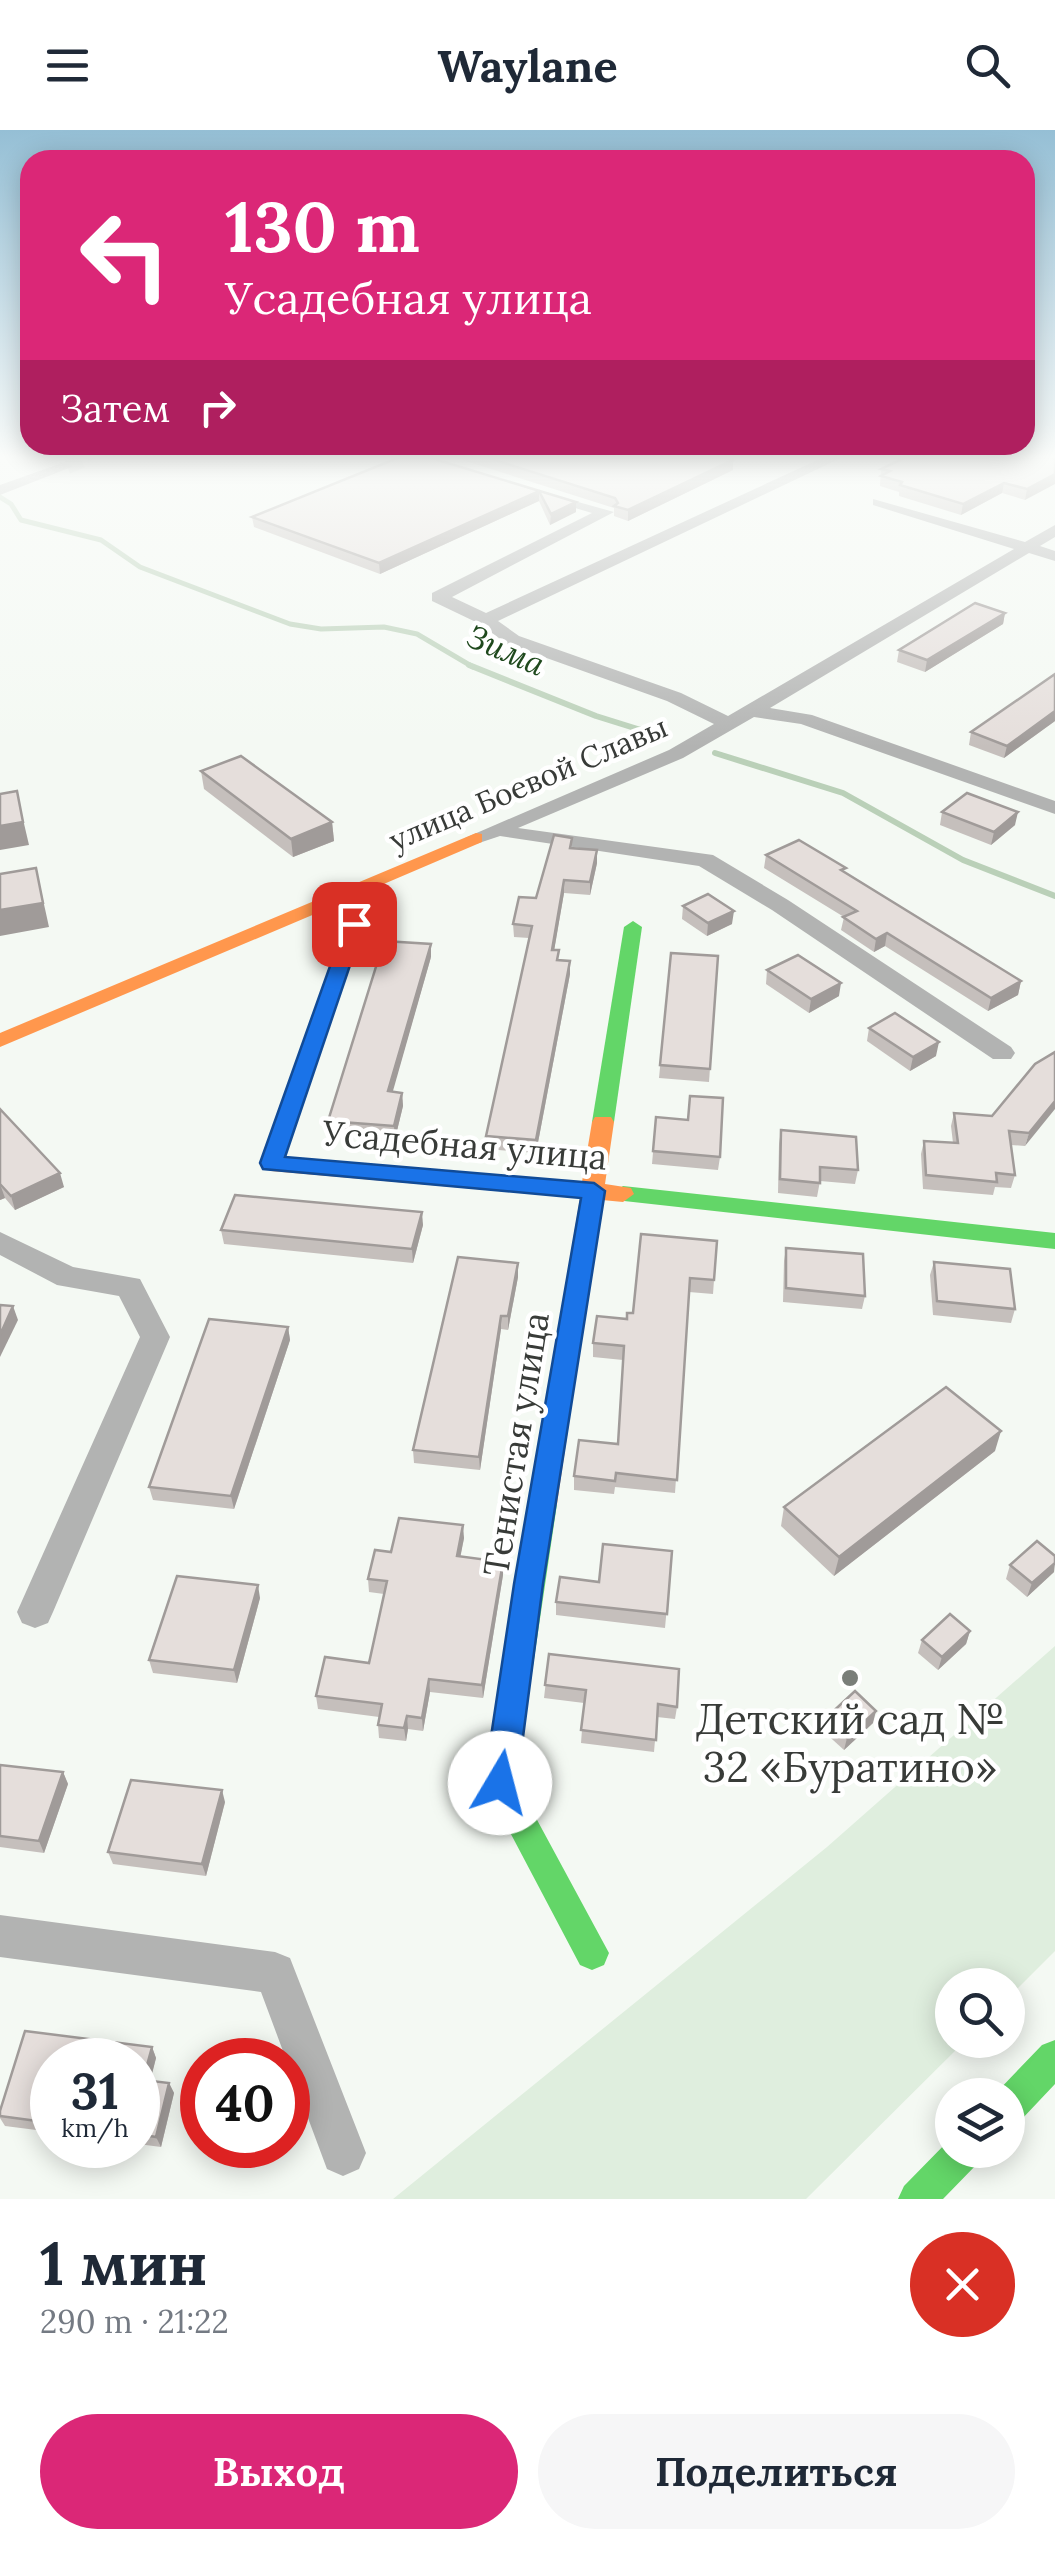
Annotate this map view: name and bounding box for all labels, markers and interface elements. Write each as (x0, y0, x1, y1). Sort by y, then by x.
text: Waylane (437, 37, 618, 94)
icon: menu (40, 38, 95, 93)
icon: search (960, 38, 1015, 93)
text: 130 m (225, 182, 420, 271)
icon: left (60, 190, 190, 320)
text: Усадебная улица (225, 269, 592, 326)
icon: right (190, 380, 245, 435)
text: Затем (60, 384, 170, 432)
water label: Зима (461, 615, 552, 685)
street label: улица Боевой Славы (383, 707, 673, 860)
pin (312, 882, 397, 967)
icon: arrive (327, 897, 382, 952)
street label: Усадебная улица (320, 1110, 609, 1180)
street label: Тенистая улица (473, 1309, 559, 1579)
marker: Детский сад № 32 «Буратино» (839, 1667, 861, 1689)
place label: Детский сад № 32 «Буратино» (695, 1692, 1005, 1794)
position arrow (448, 1731, 552, 1835)
map controls (935, 1968, 1025, 2168)
button: search (935, 1968, 1025, 2058)
speed limit sign: 40 (180, 2038, 310, 2168)
text: 31 (71, 2059, 119, 2123)
button: layers (935, 2078, 1025, 2168)
text: km/h (61, 2112, 129, 2144)
text: 1 мин (40, 2225, 208, 2301)
button: close (910, 2232, 1015, 2337)
text: 290 m · 21:22 (40, 2301, 229, 2342)
button: Выход (40, 2414, 518, 2529)
button: Поделиться (538, 2414, 1015, 2529)

